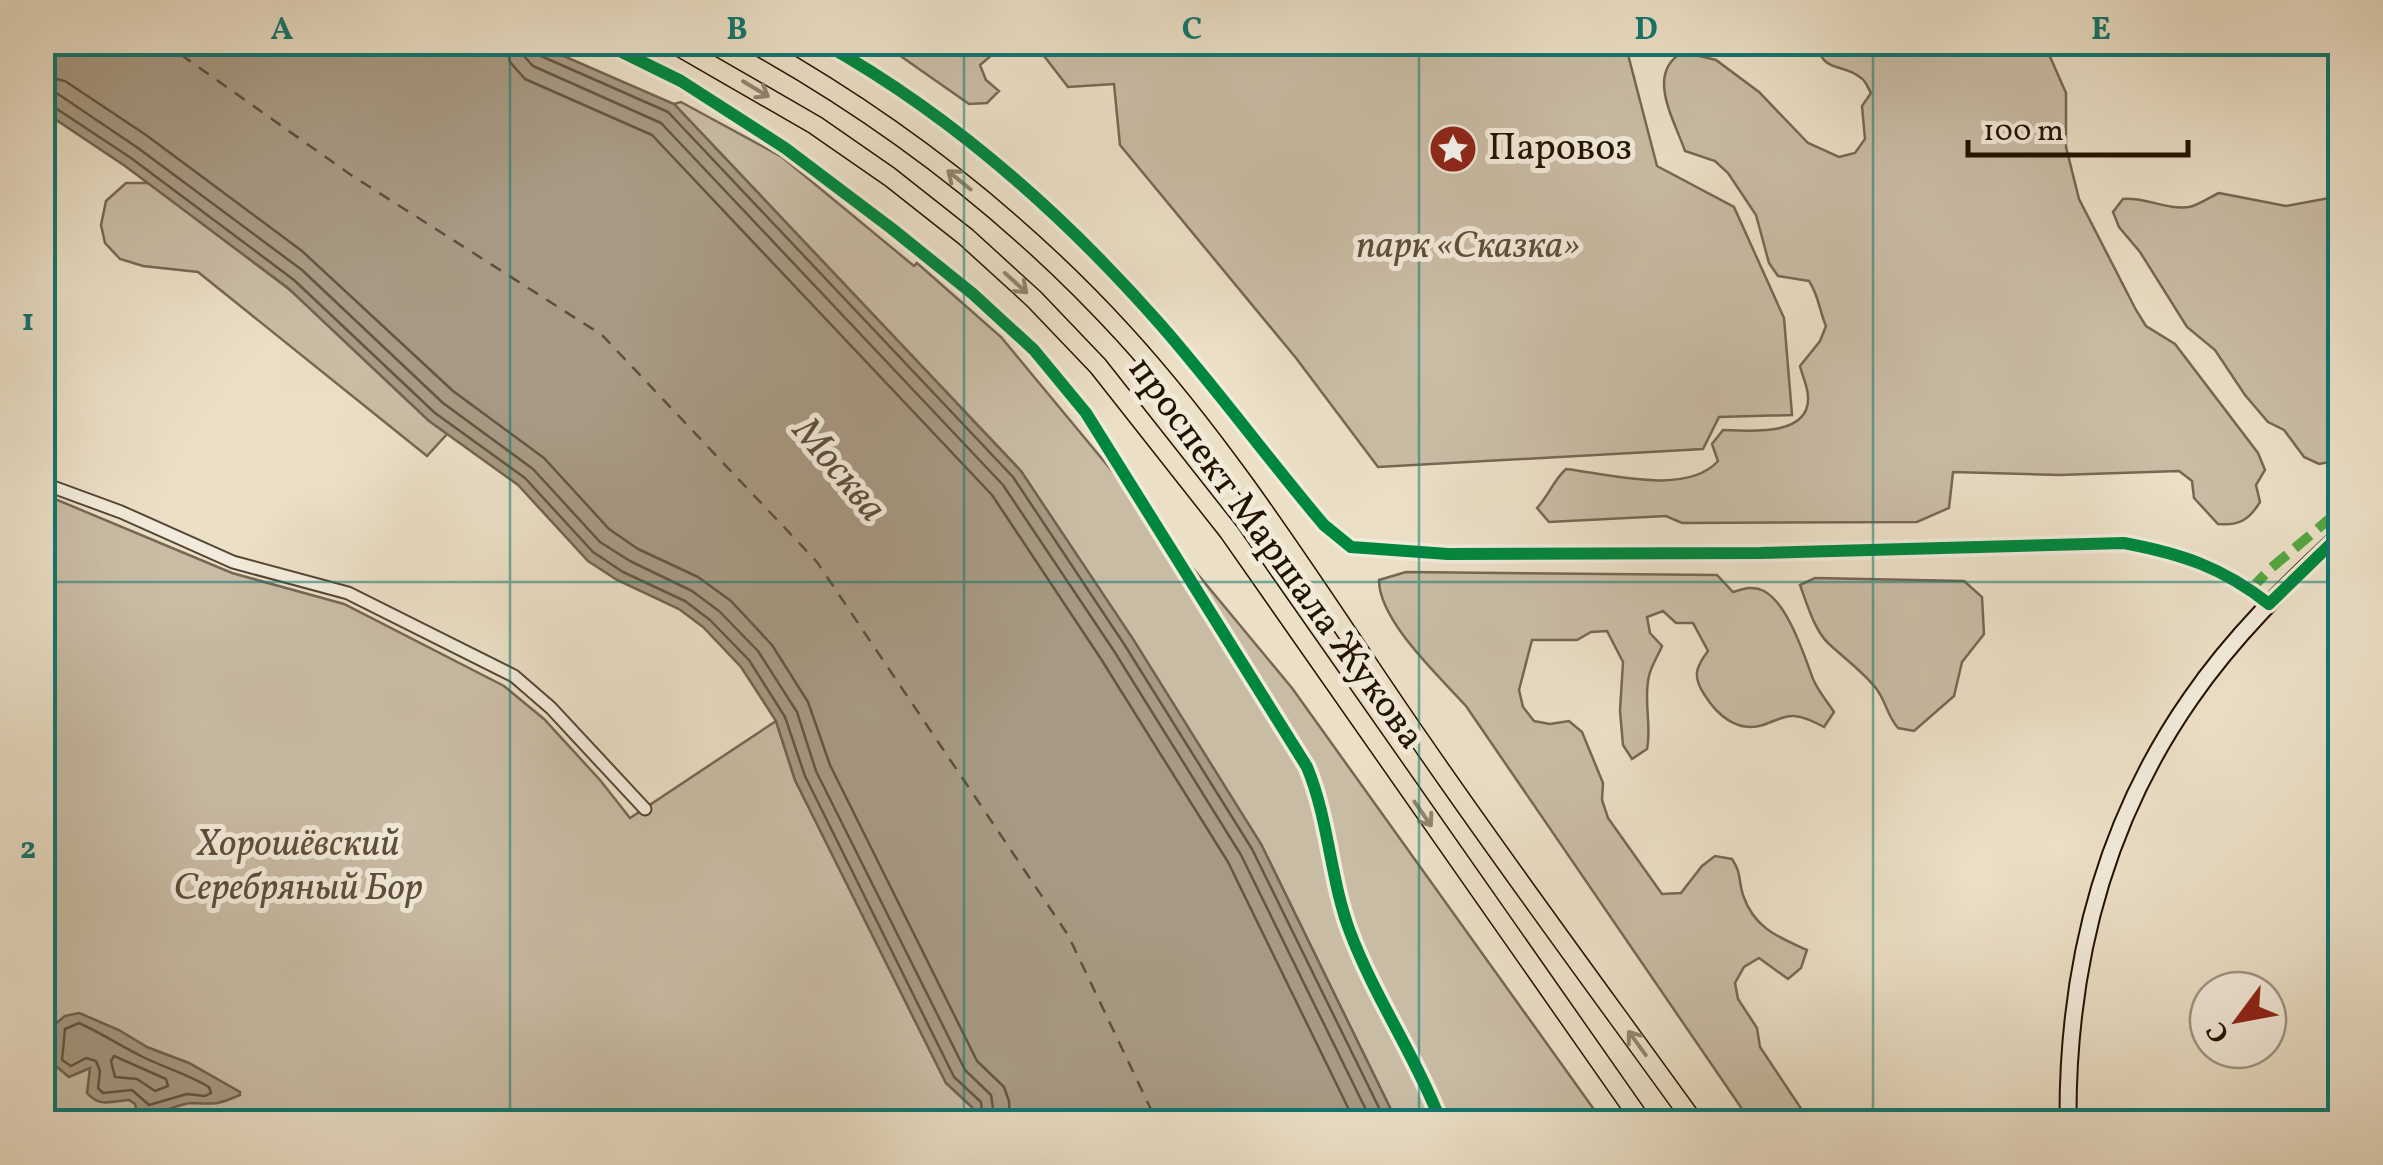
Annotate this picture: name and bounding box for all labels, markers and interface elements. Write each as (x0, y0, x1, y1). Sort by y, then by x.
text: A (271, 9, 294, 53)
text: B (726, 9, 748, 53)
text: C (1182, 9, 1202, 53)
text: D (1634, 9, 1658, 53)
text: E (2091, 9, 2111, 53)
one-way arrow (741, 79, 770, 99)
scale bar (1968, 95, 2188, 157)
text: 100 m (1983, 111, 2064, 153)
place icon: Паровоз (1427, 123, 1479, 175)
place label: Паровоз (1488, 123, 1632, 176)
one-way arrow (947, 169, 973, 191)
park label: парк «Сказка» (1356, 221, 1580, 274)
one-way arrow (1003, 271, 1028, 294)
text: 1 (22, 300, 34, 344)
street label: проспект Маршала Жукова (1114, 347, 1436, 761)
water label: Москва (776, 405, 898, 535)
one-way arrow (1413, 799, 1434, 827)
park label: Хорошёвский Серебряный Бор (173, 819, 423, 916)
text: 2 (20, 828, 36, 872)
north arrow (2188, 970, 2288, 1070)
text: С (2198, 1014, 2240, 1050)
one-way arrow (1627, 1030, 1648, 1058)

